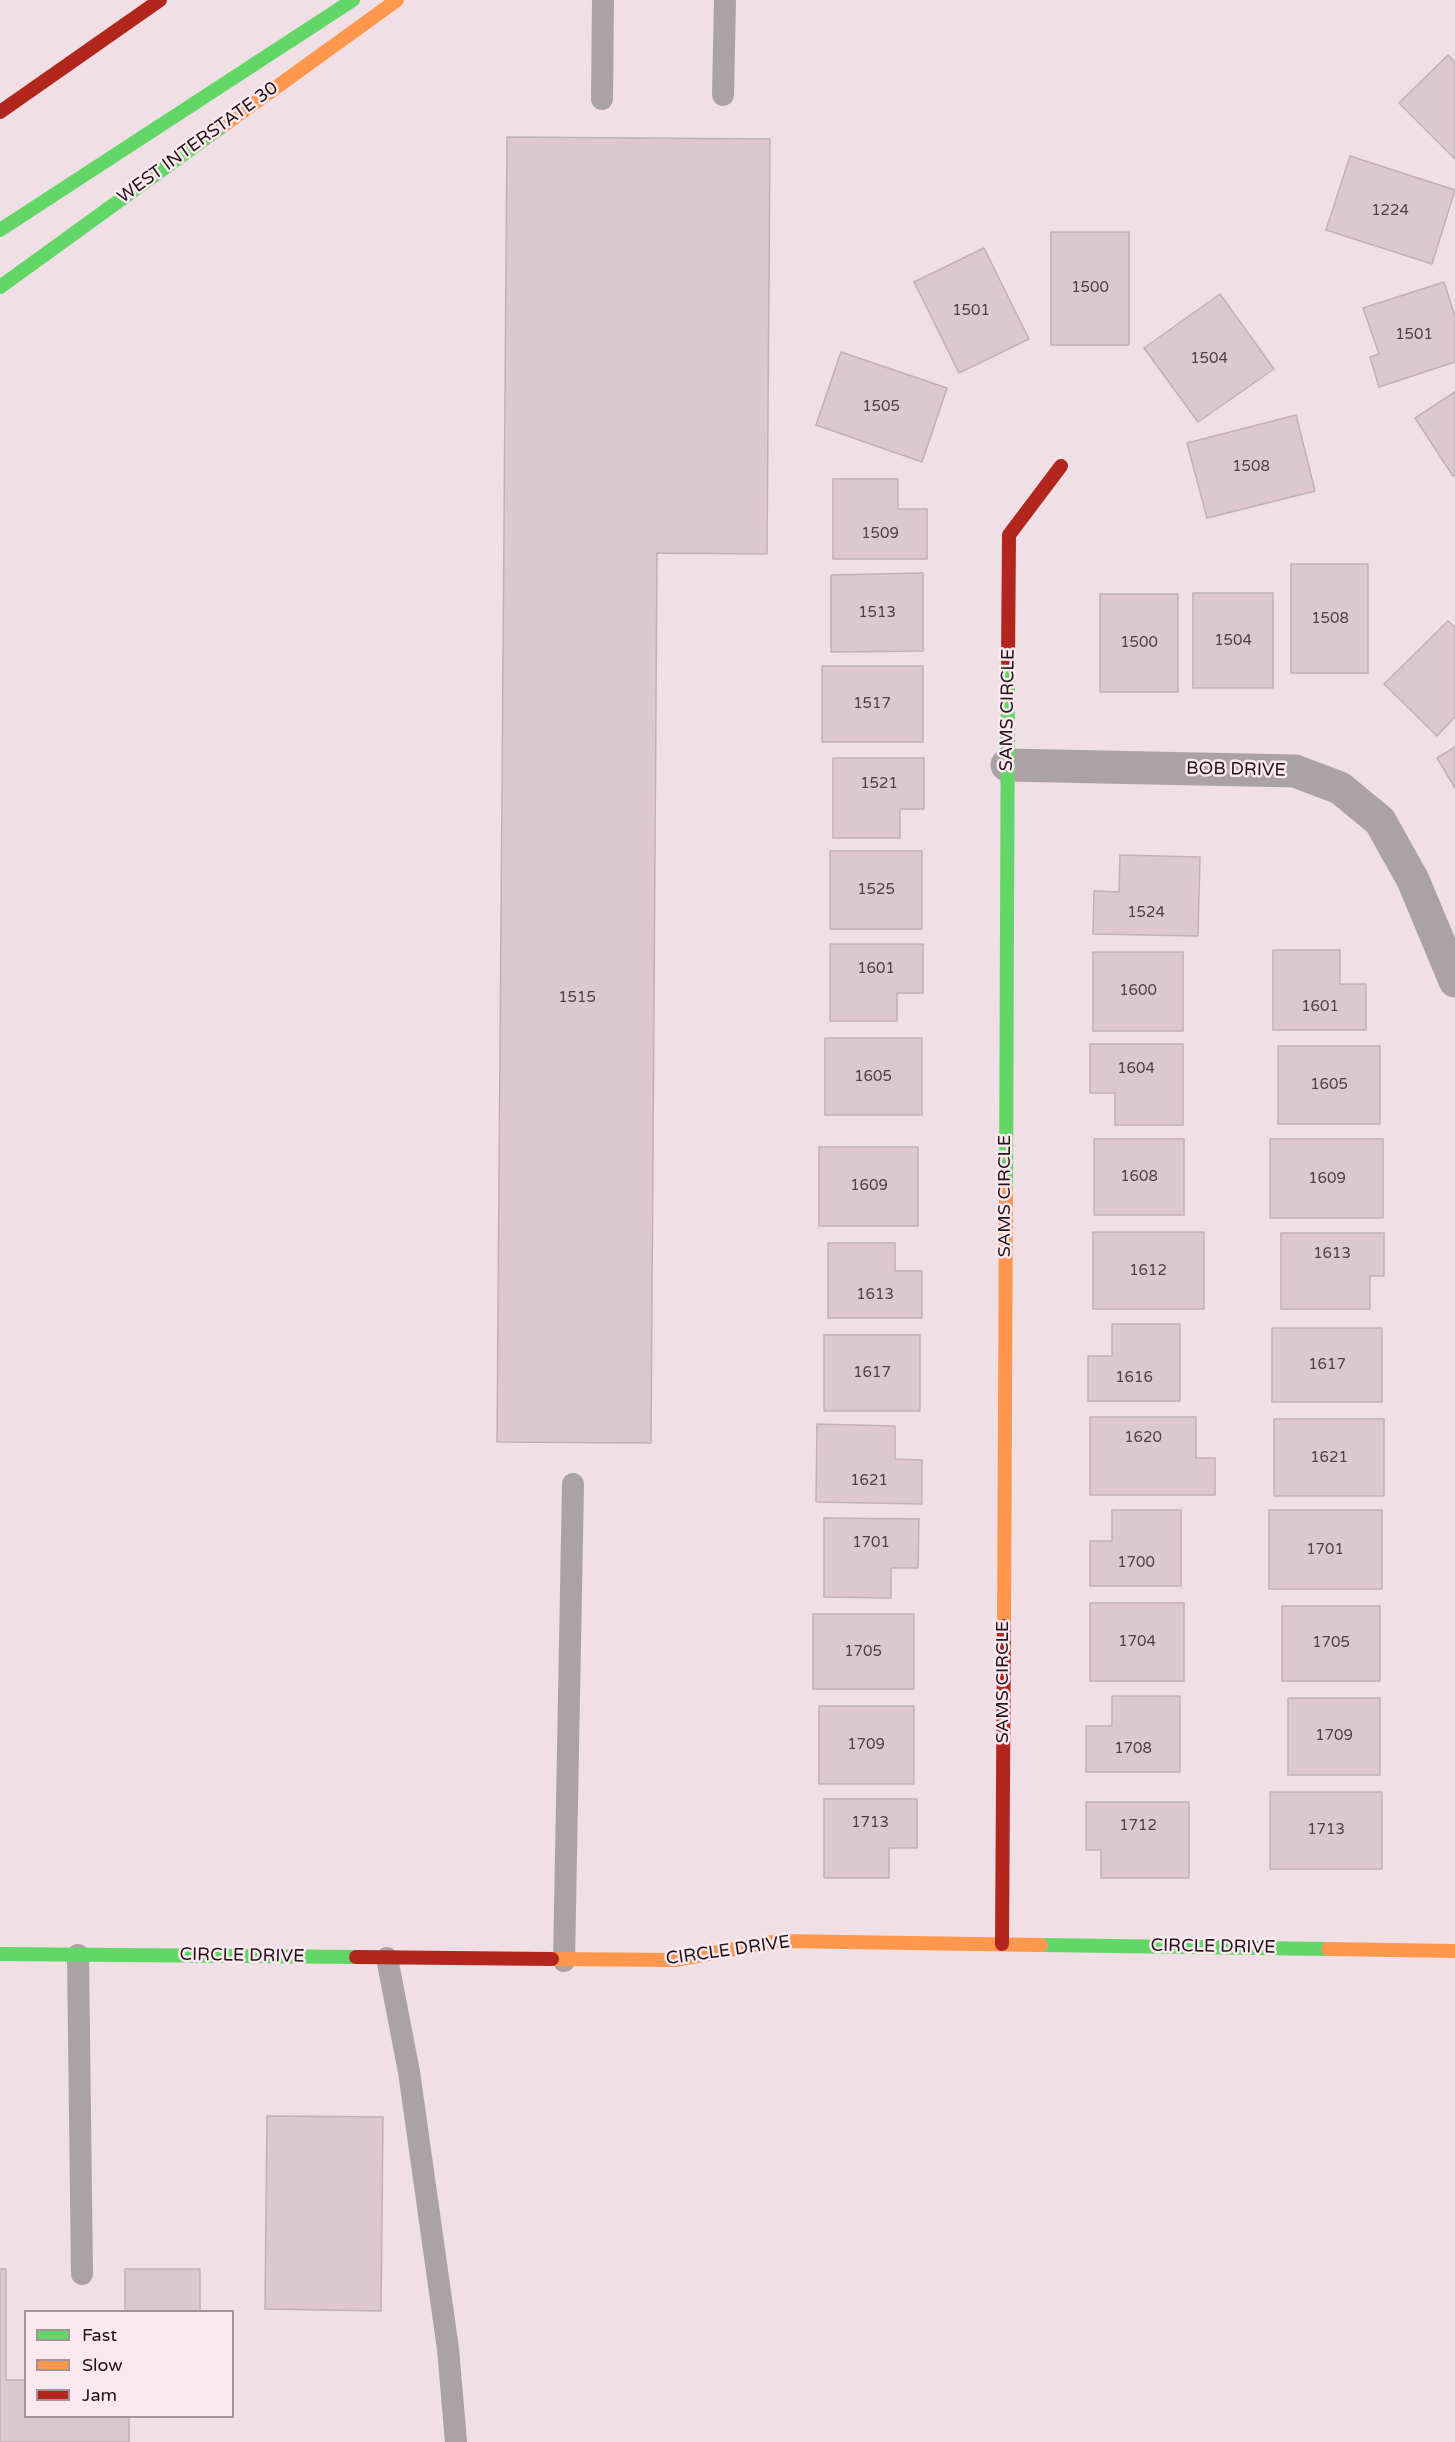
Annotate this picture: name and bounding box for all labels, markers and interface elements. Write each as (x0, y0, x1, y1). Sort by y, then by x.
street label: WEST INTERSTATE 30 (114, 78, 282, 208)
house number: 1224 (1371, 202, 1409, 220)
house number: 1500 (1071, 279, 1109, 297)
house number: 1501 (952, 302, 990, 320)
house number: 1501 (1395, 326, 1433, 344)
house number: 1504 (1190, 350, 1228, 368)
house number: 1505 (862, 398, 900, 416)
house number: 1508 (1232, 458, 1270, 476)
house number: 1509 (861, 525, 899, 543)
house number: 1513 (858, 604, 896, 622)
house number: 1508 (1311, 610, 1349, 628)
house number: 1504 (1214, 632, 1252, 650)
house number: 1500 (1120, 634, 1158, 652)
street label: SAMS CIRCLE (996, 649, 1020, 771)
house number: 1517 (853, 695, 891, 713)
street label: BOB DRIVE (1186, 758, 1286, 782)
house number: 1521 (860, 775, 898, 793)
house number: 1525 (857, 881, 895, 899)
house number: 1524 (1127, 904, 1165, 922)
house number: 1601 (857, 960, 895, 978)
house number: 1600 (1119, 982, 1157, 1000)
house number: 1515 (558, 989, 596, 1007)
house number: 1601 (1301, 998, 1339, 1016)
house number: 1604 (1117, 1060, 1155, 1078)
house number: 1605 (854, 1068, 892, 1086)
house number: 1605 (1310, 1076, 1348, 1094)
street label: SAMS CIRCLE (994, 1135, 1016, 1257)
house number: 1608 (1120, 1168, 1158, 1186)
house number: 1609 (1308, 1170, 1346, 1188)
house number: 1609 (850, 1177, 888, 1195)
house number: 1613 (1313, 1245, 1351, 1263)
house number: 1612 (1129, 1262, 1167, 1280)
house number: 1613 (856, 1286, 894, 1304)
house number: 1617 (1308, 1356, 1346, 1374)
house number: 1617 (853, 1364, 891, 1382)
house number: 1616 (1115, 1369, 1153, 1387)
house number: 1620 (1124, 1429, 1162, 1447)
house number: 1621 (1310, 1449, 1348, 1467)
house number: 1621 (850, 1472, 888, 1490)
house number: 1701 (852, 1534, 890, 1552)
house number: 1701 (1306, 1541, 1344, 1559)
house number: 1700 (1117, 1554, 1155, 1572)
street label: SAMS CIRCLE (992, 1621, 1014, 1743)
house number: 1704 (1118, 1633, 1156, 1651)
house number: 1705 (1312, 1634, 1350, 1652)
house number: 1705 (844, 1643, 882, 1661)
house number: 1709 (1315, 1727, 1353, 1745)
house number: 1709 (847, 1736, 885, 1754)
house number: 1708 (1114, 1740, 1152, 1758)
house number: 1713 (851, 1814, 889, 1832)
house number: 1712 (1119, 1817, 1157, 1835)
house number: 1713 (1307, 1821, 1345, 1839)
street label: CIRCLE DRIVE (665, 1932, 791, 1970)
street label: CIRCLE DRIVE (1150, 1935, 1276, 1959)
street label: CIRCLE DRIVE (179, 1944, 305, 1968)
legend (24, 2310, 234, 2418)
text: Fast (82, 2324, 117, 2346)
text: Slow (82, 2354, 123, 2376)
text: Jam (82, 2384, 117, 2406)

